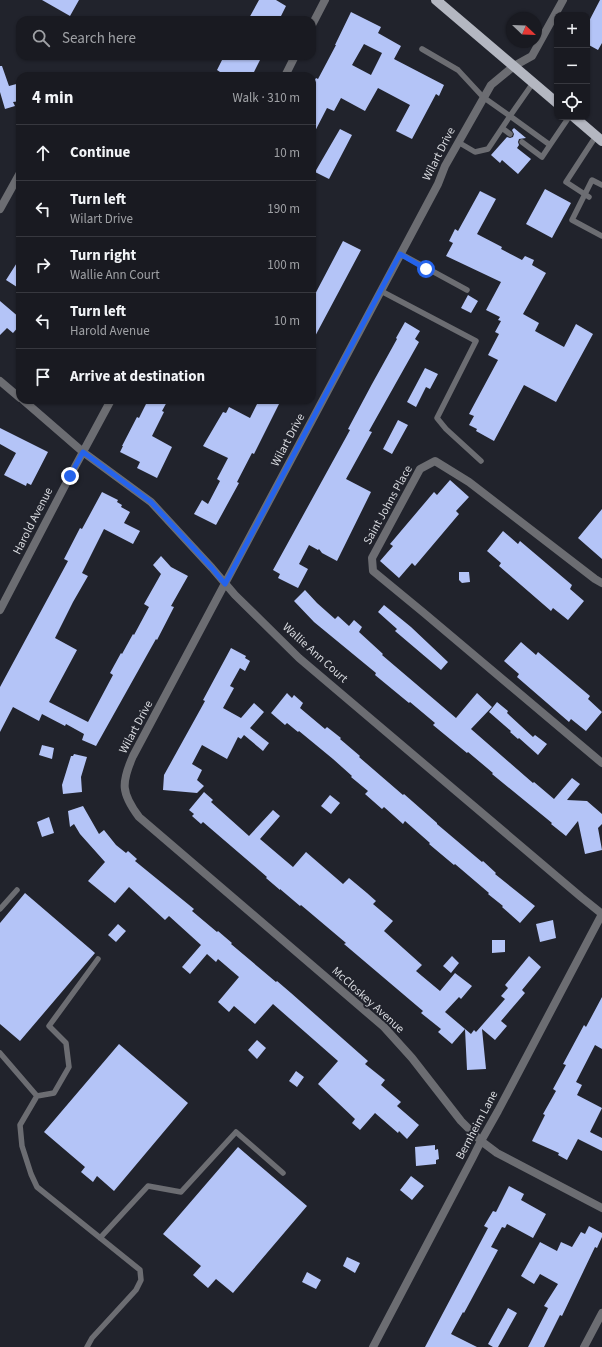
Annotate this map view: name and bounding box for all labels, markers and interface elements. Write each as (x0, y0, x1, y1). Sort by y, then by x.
north arrow (506, 12, 542, 48)
map controls (554, 12, 590, 120)
button: + (554, 12, 590, 48)
search box (16, 16, 316, 60)
icon: search (30, 27, 52, 49)
text: Search here (62, 28, 136, 49)
button: − (554, 48, 590, 84)
button: locate (554, 84, 590, 120)
text: 4 min (32, 86, 73, 110)
text: Walk · 310 m (232, 89, 300, 107)
street label: Wilart Drive (418, 124, 460, 184)
icon: ahead (32, 142, 54, 164)
text: Continue (70, 142, 130, 163)
text: 10 m (274, 144, 300, 162)
text: Turn left (70, 189, 126, 210)
icon: left (32, 198, 54, 220)
text: 190 m (267, 200, 300, 218)
text: Wilart Drive (70, 210, 133, 228)
text: Turn right (70, 245, 136, 266)
icon: right (32, 254, 54, 276)
text: 100 m (267, 256, 300, 274)
route start (417, 260, 435, 278)
text: Wallie Ann Court (70, 266, 160, 284)
text: Turn left (70, 301, 126, 322)
icon: left (32, 310, 54, 332)
text: 10 m (274, 312, 300, 330)
text: Harold Avenue (70, 322, 150, 340)
icon: arrive (32, 366, 54, 388)
text: Arrive at destination (70, 366, 205, 387)
street label: Wilart Drive (267, 410, 309, 470)
street label: Saint Johns Place (359, 462, 417, 548)
route end (61, 467, 79, 485)
street label: Harold Avenue (9, 484, 57, 558)
street label: Wallie Ann Court (279, 619, 351, 687)
street label: Wilart Drive (115, 697, 157, 757)
street label: McCloskey Avenue (328, 963, 408, 1037)
street label: Bernheim Lane (452, 1087, 502, 1163)

